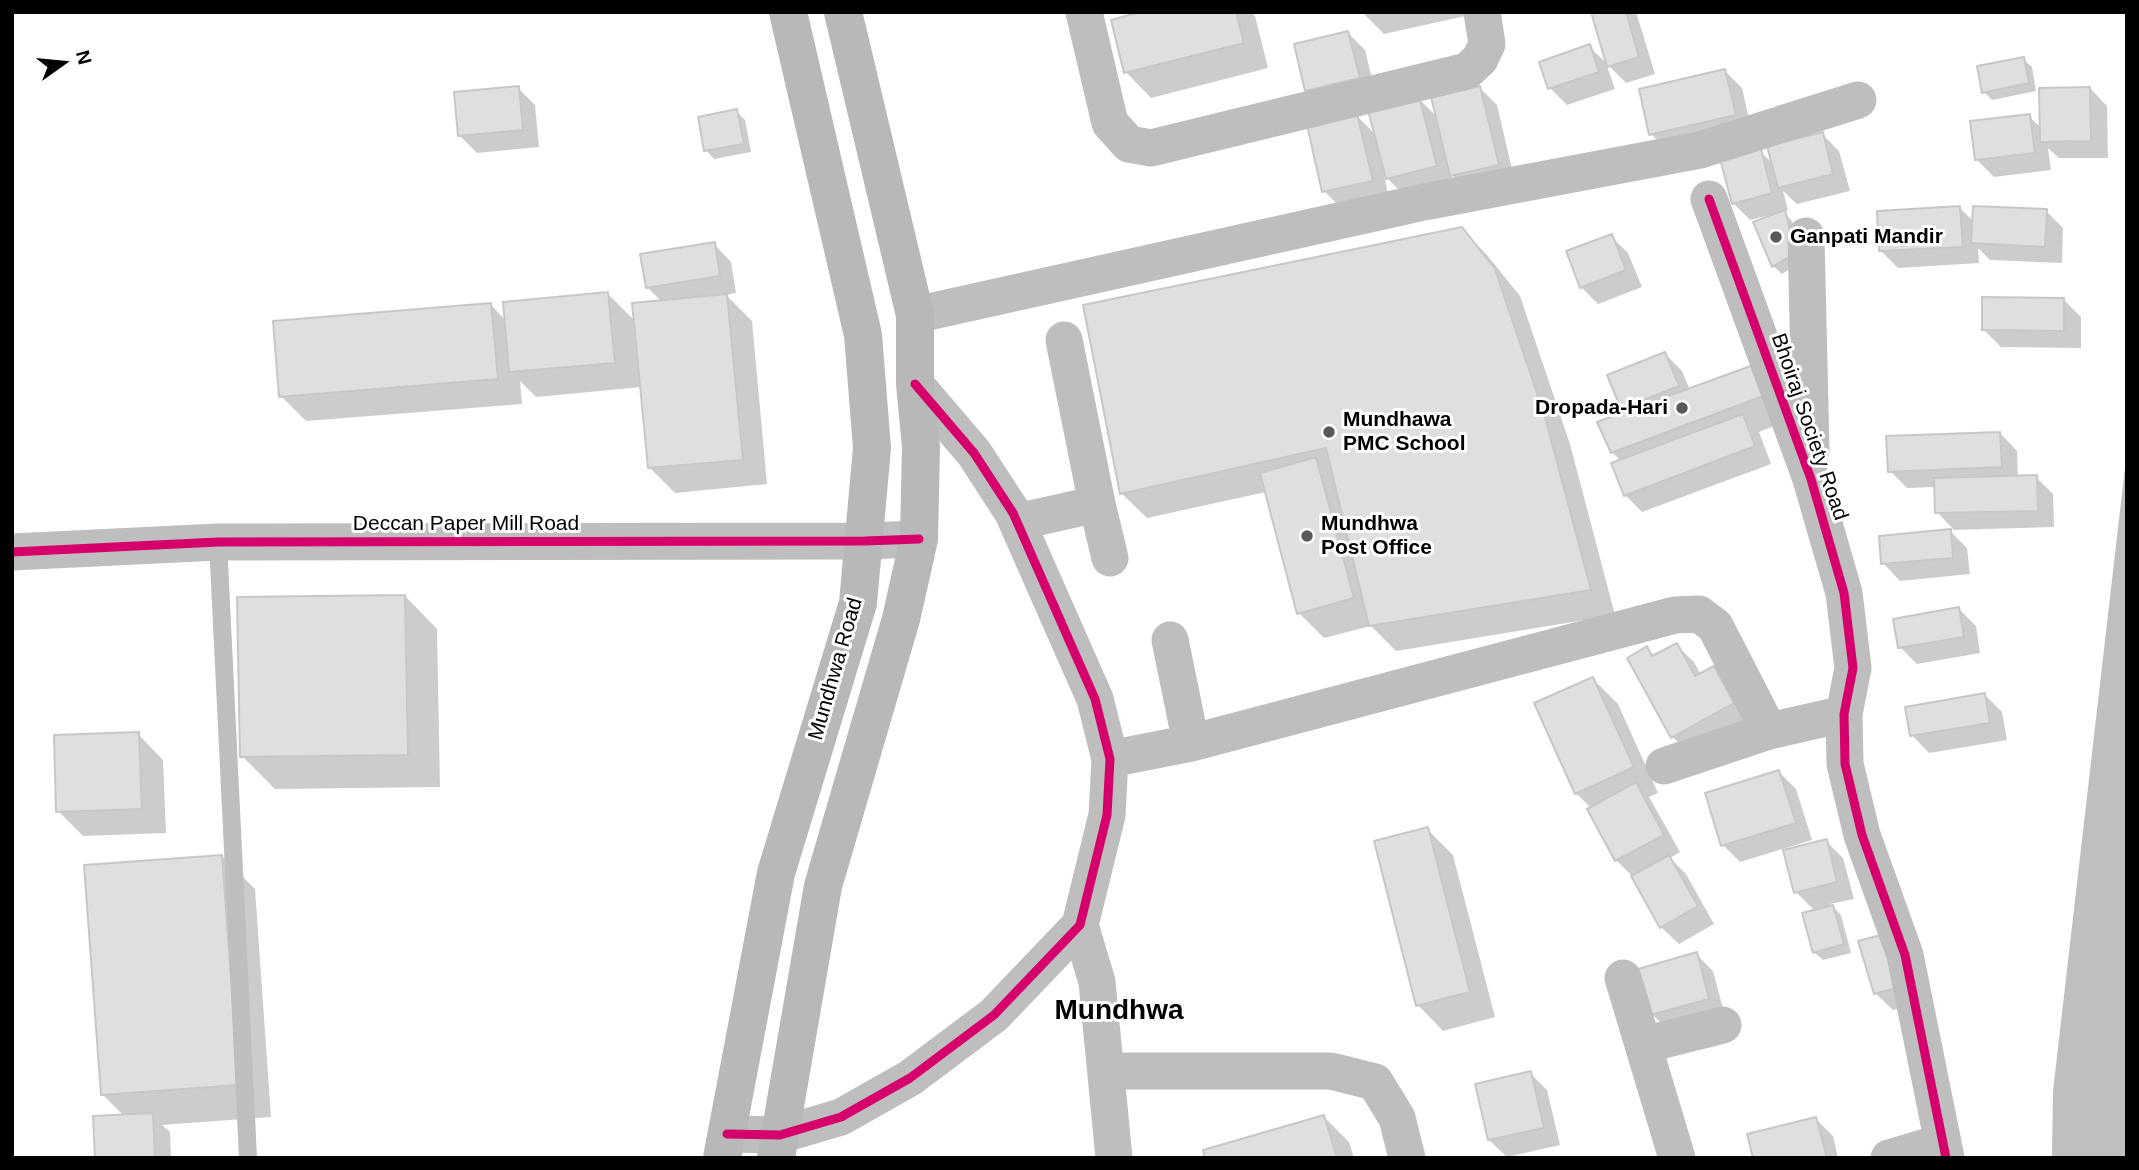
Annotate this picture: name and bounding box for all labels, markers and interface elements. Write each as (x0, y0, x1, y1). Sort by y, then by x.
north arrow (28, 28, 98, 98)
text: N (72, 48, 96, 67)
place label: Ganpati Mandir (1790, 224, 1943, 250)
marker: Ganpati Mandir (1768, 229, 1784, 245)
street label: Bhoiraj Society Road (1765, 330, 1853, 524)
place label: Dropada-Hari (1535, 395, 1668, 421)
marker: Dropada-Hari (1674, 400, 1690, 416)
place label: Mundhawa PMC School (1343, 407, 1466, 457)
marker: Mundhawa PMC School (1321, 424, 1337, 440)
street label: Deccan Paper Mill Road (353, 511, 579, 537)
place label: Mundhwa Post Office (1321, 511, 1432, 561)
marker: Mundhwa Post Office (1299, 528, 1315, 544)
street label: Mundhwa Road (804, 595, 868, 743)
district label: Mundhwa (1054, 994, 1184, 1028)

